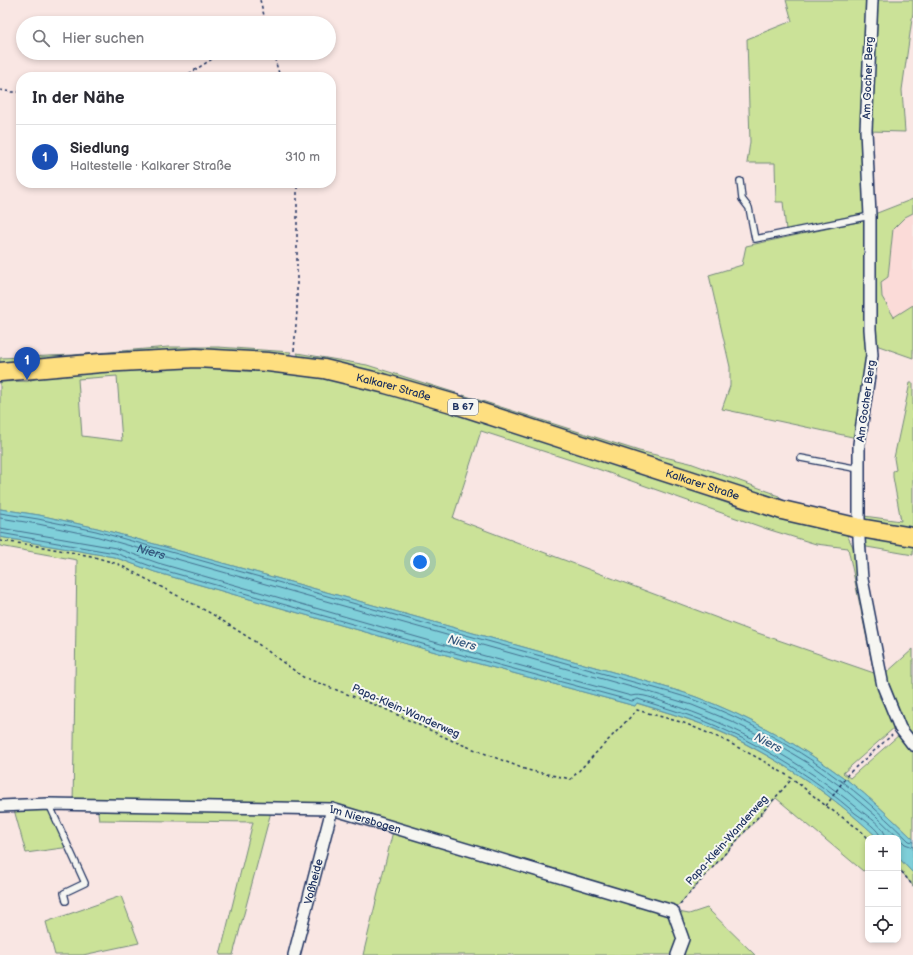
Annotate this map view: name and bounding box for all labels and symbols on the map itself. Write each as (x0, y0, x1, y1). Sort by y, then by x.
street label: Am Gocher Berg (860, 36, 876, 120)
pin: 1 (14, 347, 40, 380)
street label: Am Gocher Berg (854, 359, 878, 443)
street label: Kalkarer Straße (355, 371, 433, 403)
road number: B 67 (448, 399, 478, 415)
street label: Kalkarer Straße (664, 466, 742, 502)
water label: Niers (135, 541, 167, 563)
your location (410, 552, 430, 572)
water label: Niers (446, 632, 478, 654)
street label: Papa-Klein-Wanderweg (350, 681, 462, 741)
water label: Niers (752, 730, 784, 756)
street label: Papa-Klein-Wanderweg (683, 792, 771, 888)
street label: Im Niersbogen (330, 802, 403, 836)
street label: Voßheide (301, 857, 325, 906)

